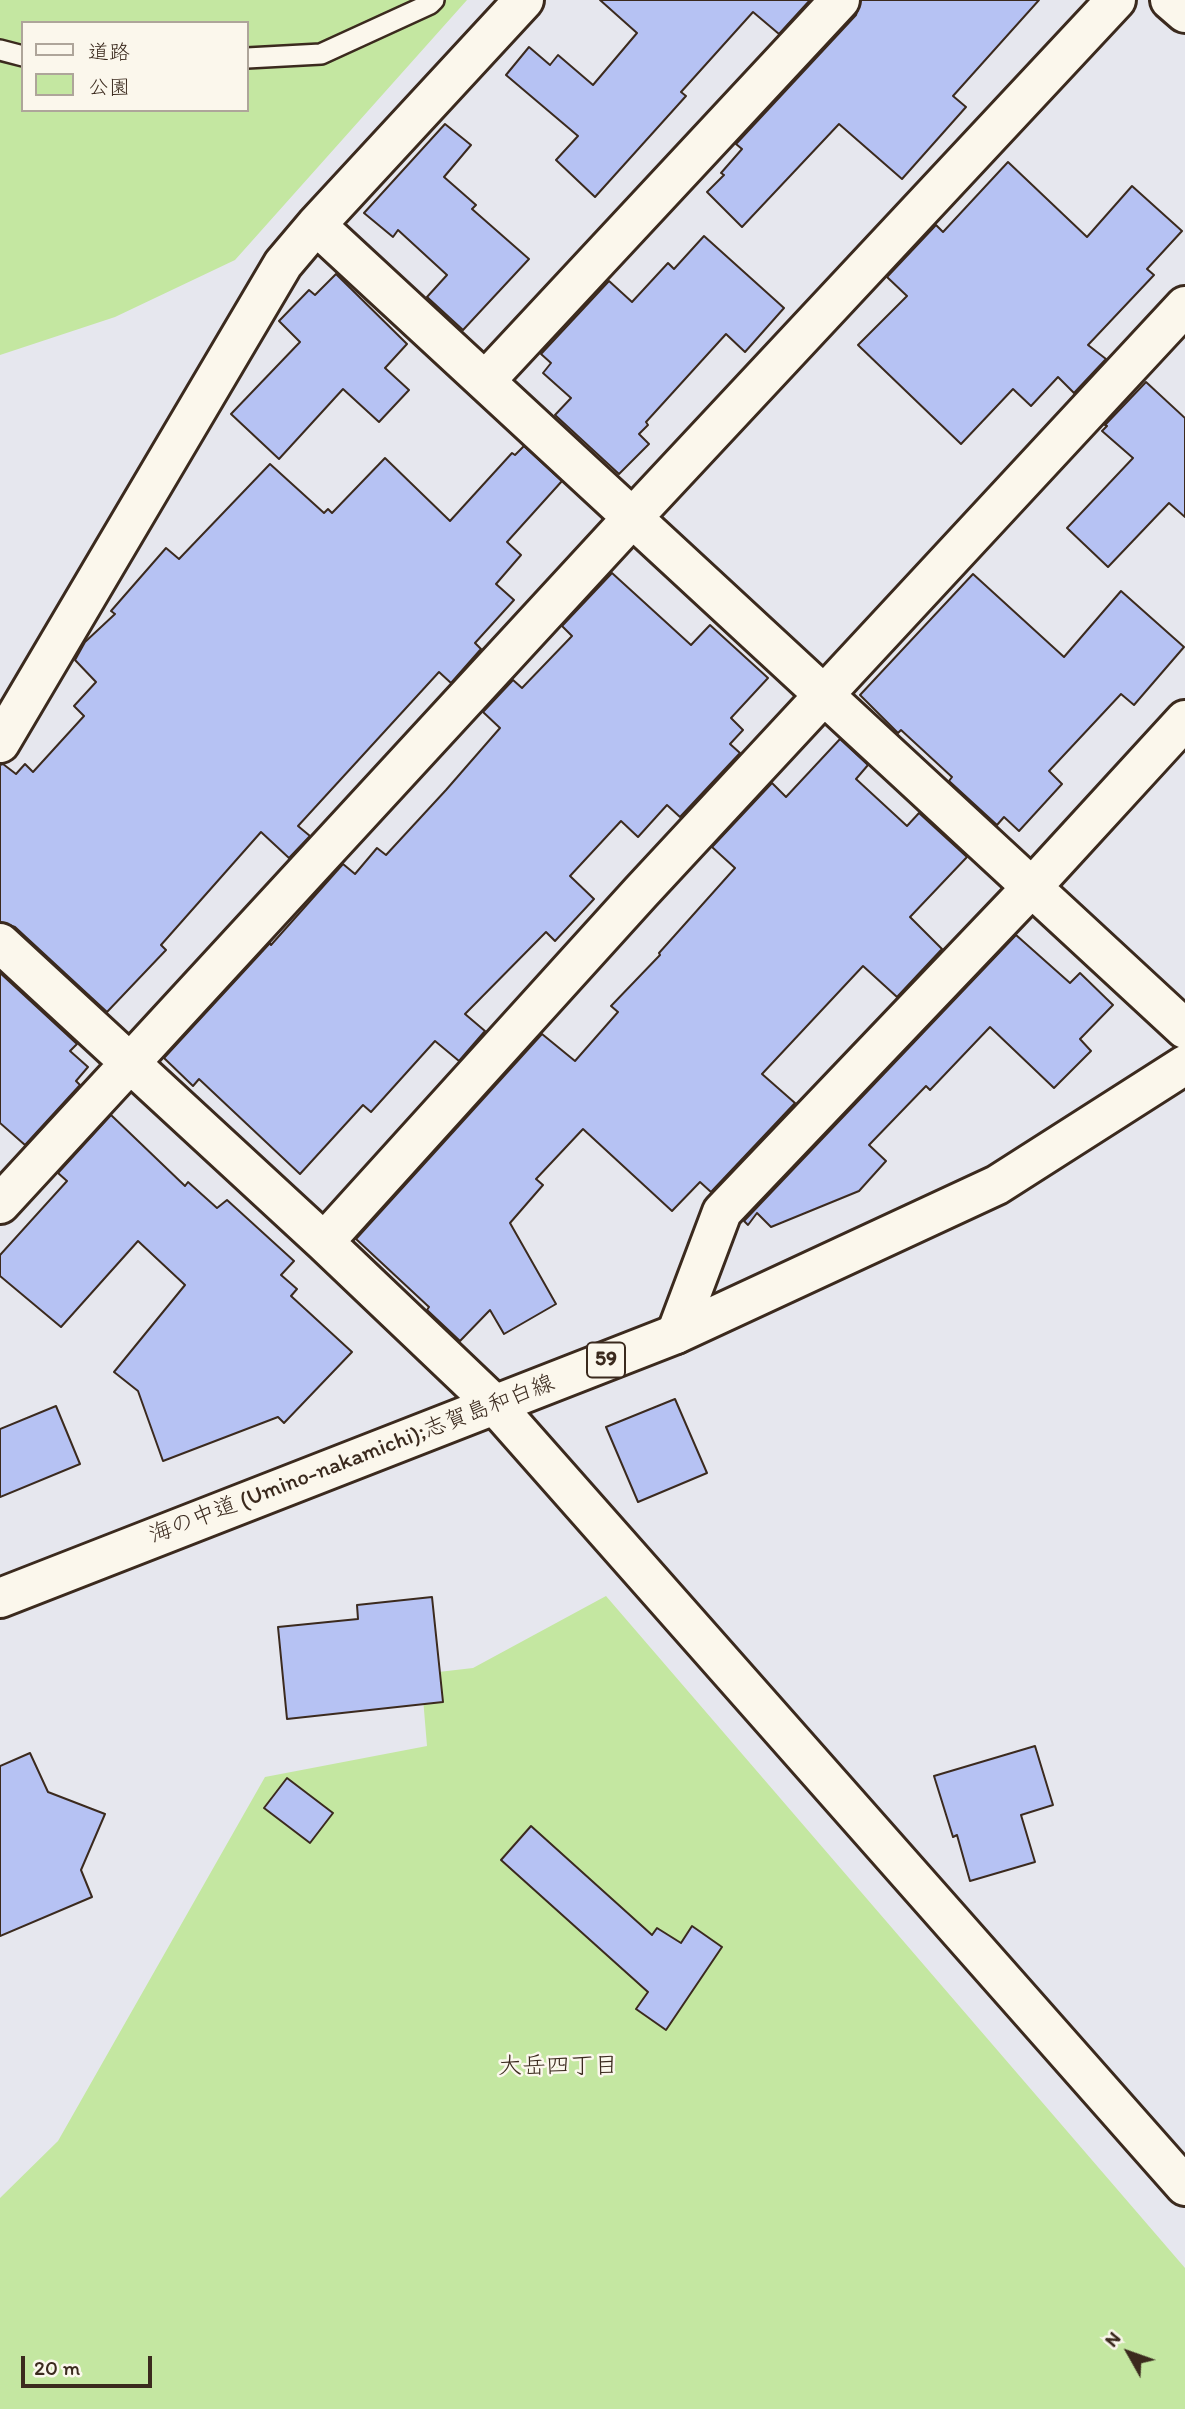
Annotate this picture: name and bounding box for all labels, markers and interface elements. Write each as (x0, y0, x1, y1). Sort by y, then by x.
legend (21, 21, 248, 112)
text: 道路 (88, 39, 130, 64)
text: 公園 (88, 74, 130, 99)
road number: 59 (587, 1342, 625, 1378)
street label: 海の中道 (Umino-nakamichi);志賀島和白線 (145, 1370, 559, 1550)
district label: 大岳四丁目 (498, 2053, 618, 2081)
north arrow (1094, 2318, 1164, 2388)
text: N (1100, 2327, 1125, 2351)
scale bar (24, 2342, 156, 2386)
text: 20 m (34, 2355, 80, 2380)

